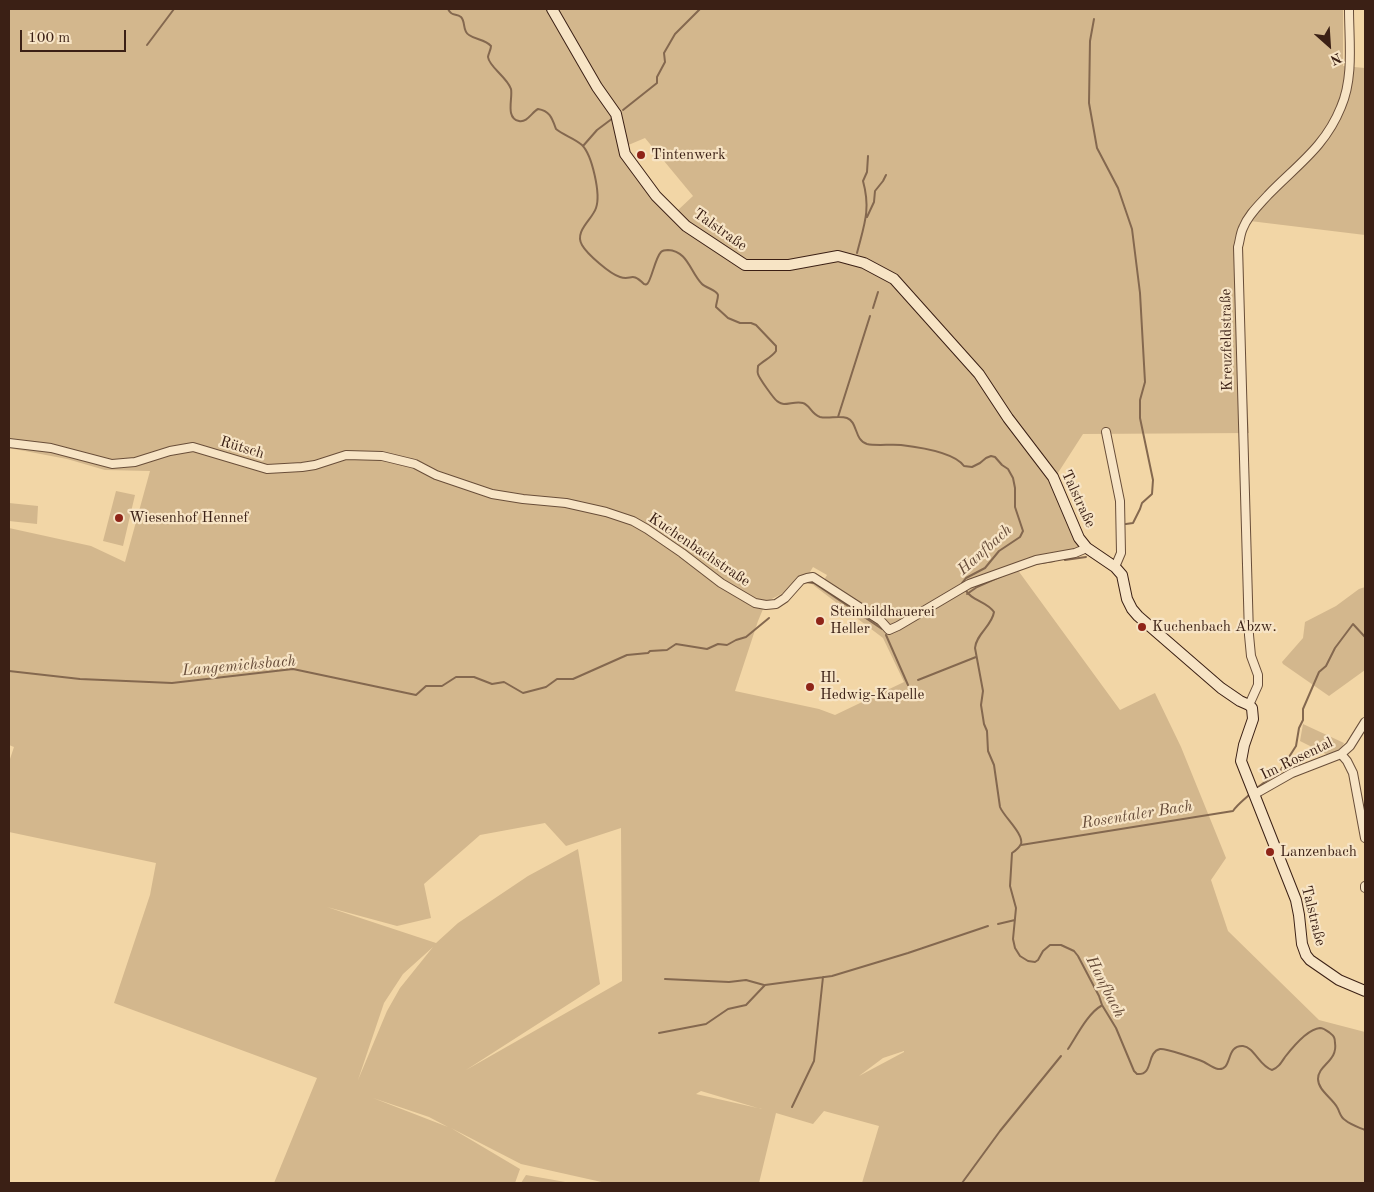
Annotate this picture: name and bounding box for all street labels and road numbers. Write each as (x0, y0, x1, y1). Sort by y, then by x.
street label: Talstraße (690, 205, 750, 255)
street label: Kreuzfeldstraße (1217, 288, 1237, 392)
street label: Rütsch (218, 433, 266, 463)
street label: Talstraße (1057, 467, 1099, 531)
street label: Kuchenbachstraße (645, 509, 753, 591)
street label: Im Rosental (1258, 734, 1336, 784)
street label: Talstraße (1297, 884, 1329, 948)

